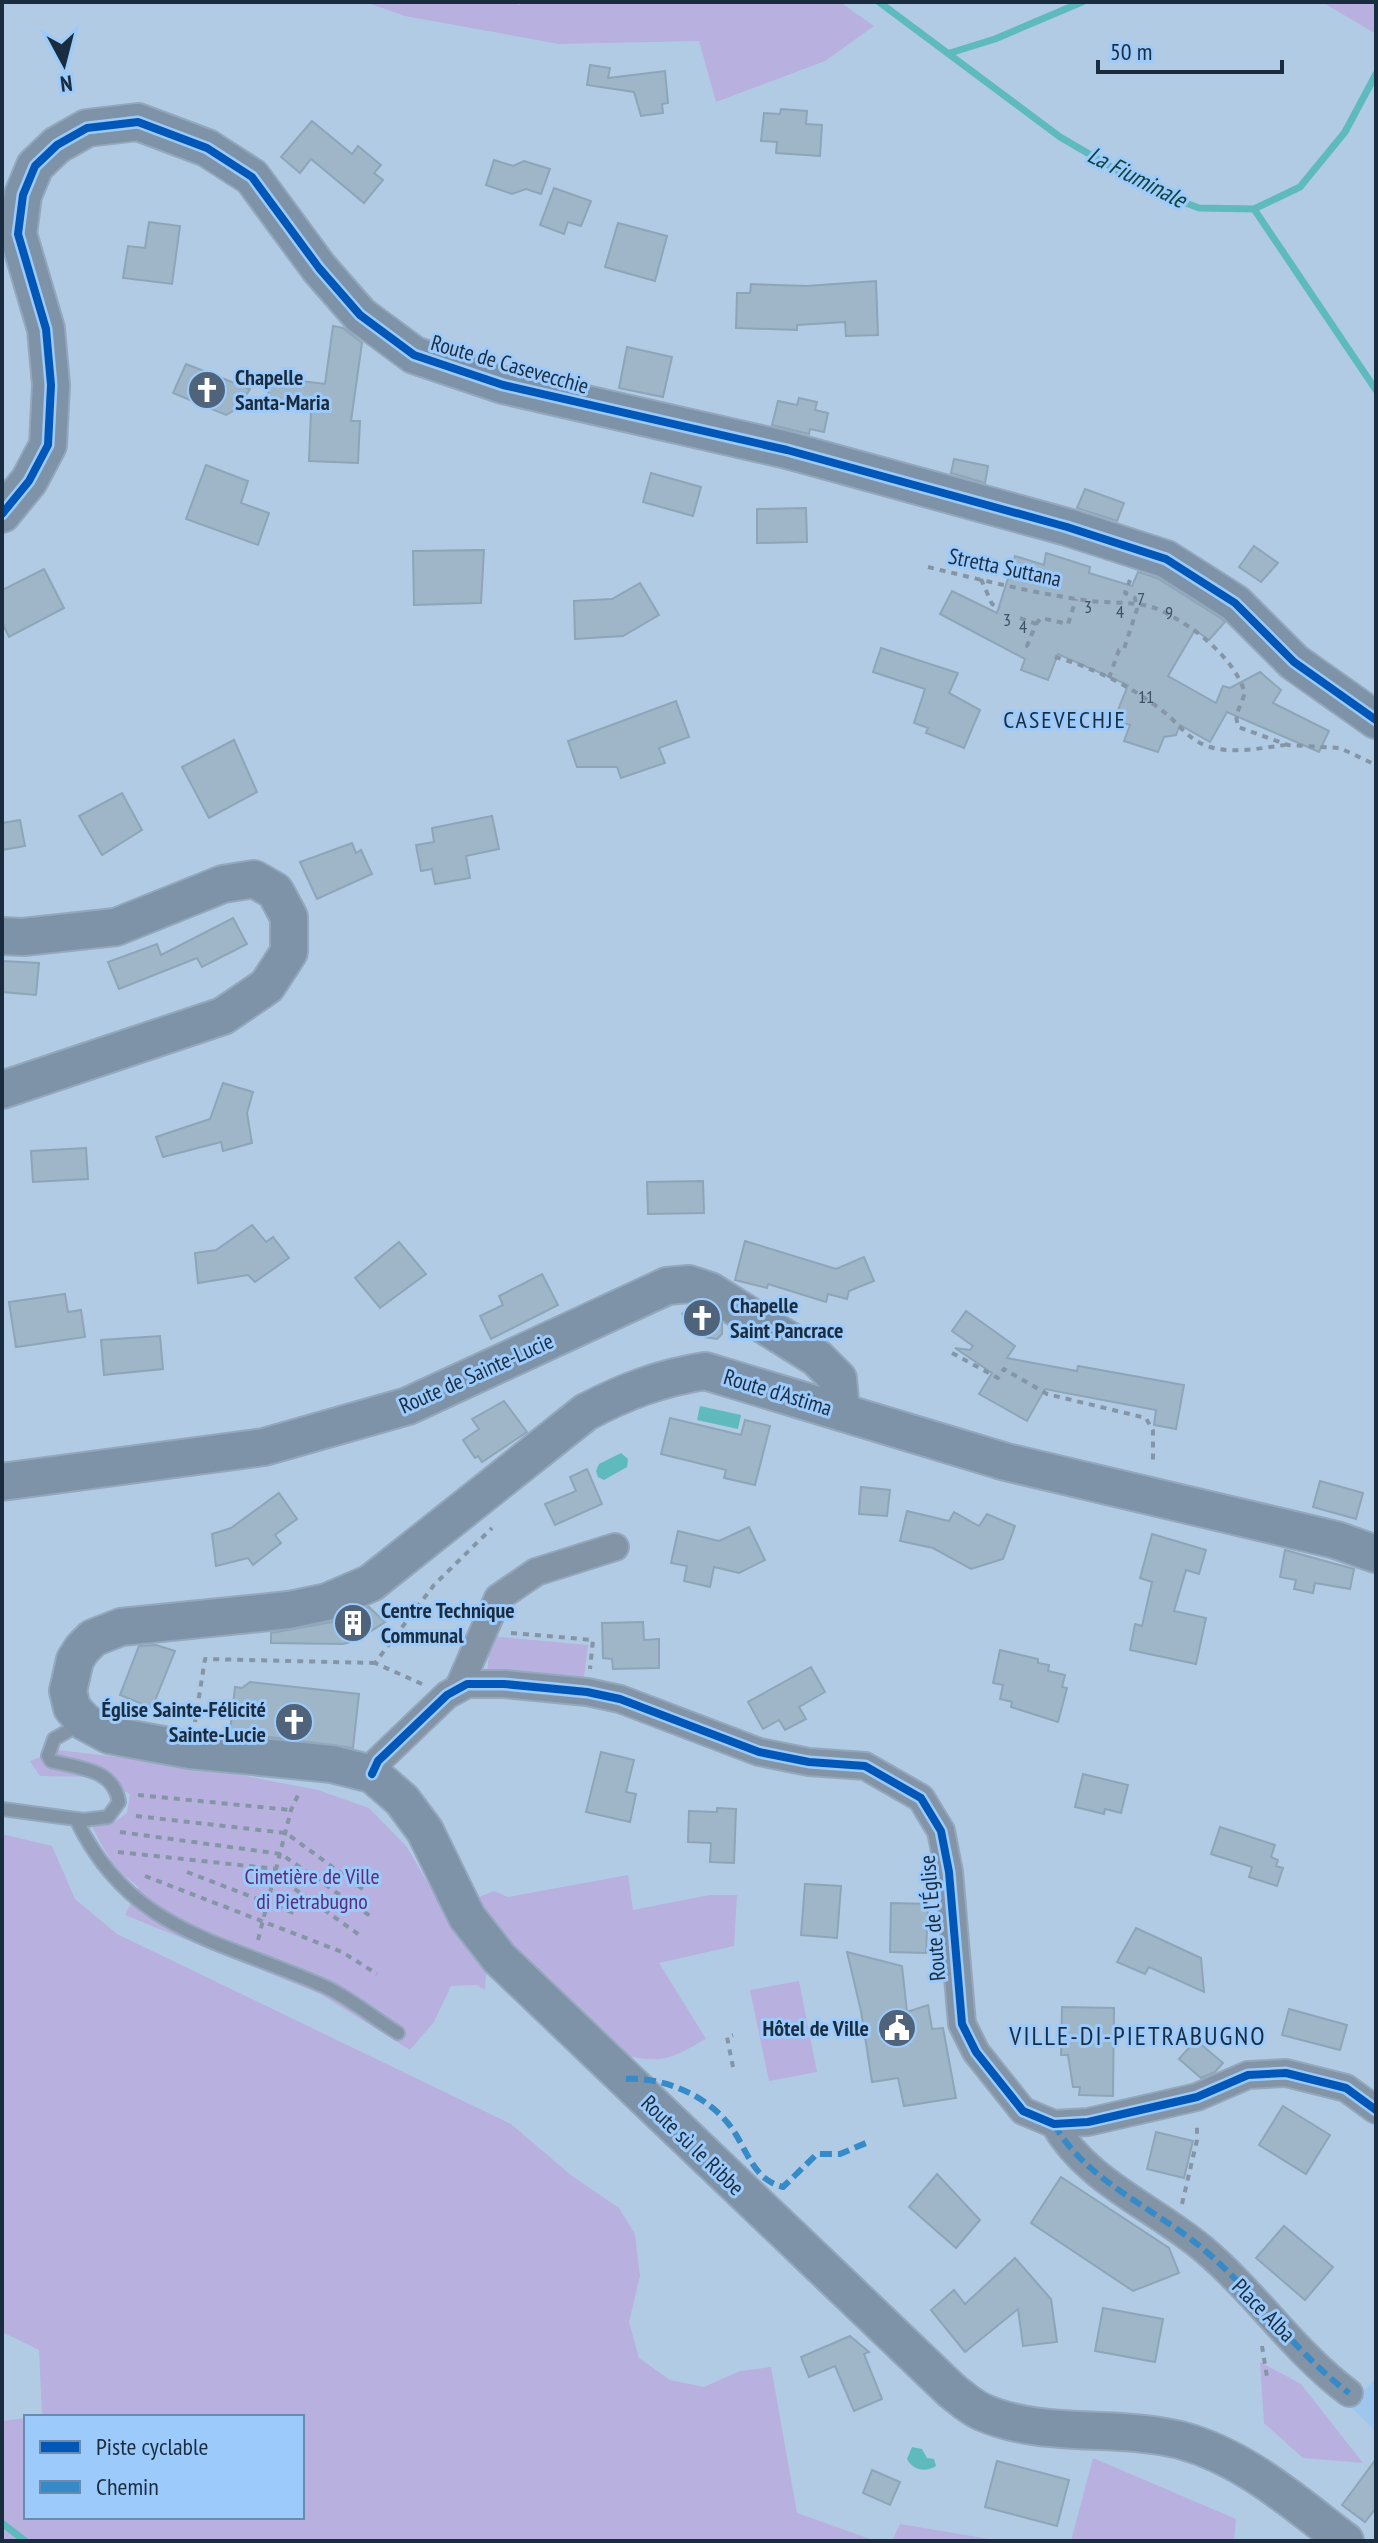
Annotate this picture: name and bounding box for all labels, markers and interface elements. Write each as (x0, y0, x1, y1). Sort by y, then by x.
north arrow (24, 24, 104, 104)
scale bar (1098, 24, 1282, 74)
text: 50 m (1110, 36, 1152, 67)
text: N (59, 69, 74, 98)
water label: La Fiuminale (1083, 139, 1193, 216)
street label: Route de Casevecchie (428, 328, 592, 400)
place label: Chapelle Santa-Maria (235, 363, 330, 416)
church icon: Chapelle Santa-Maria (186, 369, 228, 411)
street label: Stretta Suttana (946, 541, 1064, 593)
house number: 7 (1137, 587, 1145, 610)
house number: 3 (1084, 595, 1092, 618)
house number: 4 (1116, 600, 1124, 623)
house number: 9 (1165, 601, 1173, 624)
house number: 3 (1003, 608, 1011, 631)
house number: 4 (1019, 615, 1027, 638)
house number: 11 (1138, 685, 1154, 708)
district label: CASEVECHJE (1003, 704, 1127, 735)
place label: Chapelle Saint Pancrace (730, 1291, 844, 1344)
church icon: Chapelle Saint Pancrace (681, 1297, 723, 1339)
street label: Route de Sainte-Lucie (395, 1327, 557, 1419)
street label: Route d'Astima (721, 1362, 835, 1422)
place label: Centre Technique Communal (381, 1596, 515, 1649)
building icon: Centre Technique Communal (332, 1602, 374, 1644)
place label: Église Sainte-Félicité Sainte-Lucie (102, 1695, 266, 1748)
church icon: Église Sainte-Félicité Sainte-Lucie (273, 1701, 315, 1743)
street label: Route de l'Église (913, 1854, 951, 1982)
park label: Cimetière de Ville di Pietrabugno (245, 1862, 380, 1915)
public building icon: Hôtel de Ville (876, 2007, 918, 2049)
place label: Hôtel de Ville (763, 2014, 869, 2042)
district label: VILLE-DI-PIETRABUGNO (1008, 2019, 1267, 2052)
street label: Route sù le Ribbe (636, 2089, 750, 2201)
street label: Place Alba (1226, 2272, 1302, 2348)
legend (24, 2415, 304, 2519)
text: Piste cyclable (96, 2431, 209, 2462)
text: Chemin (96, 2471, 159, 2502)

